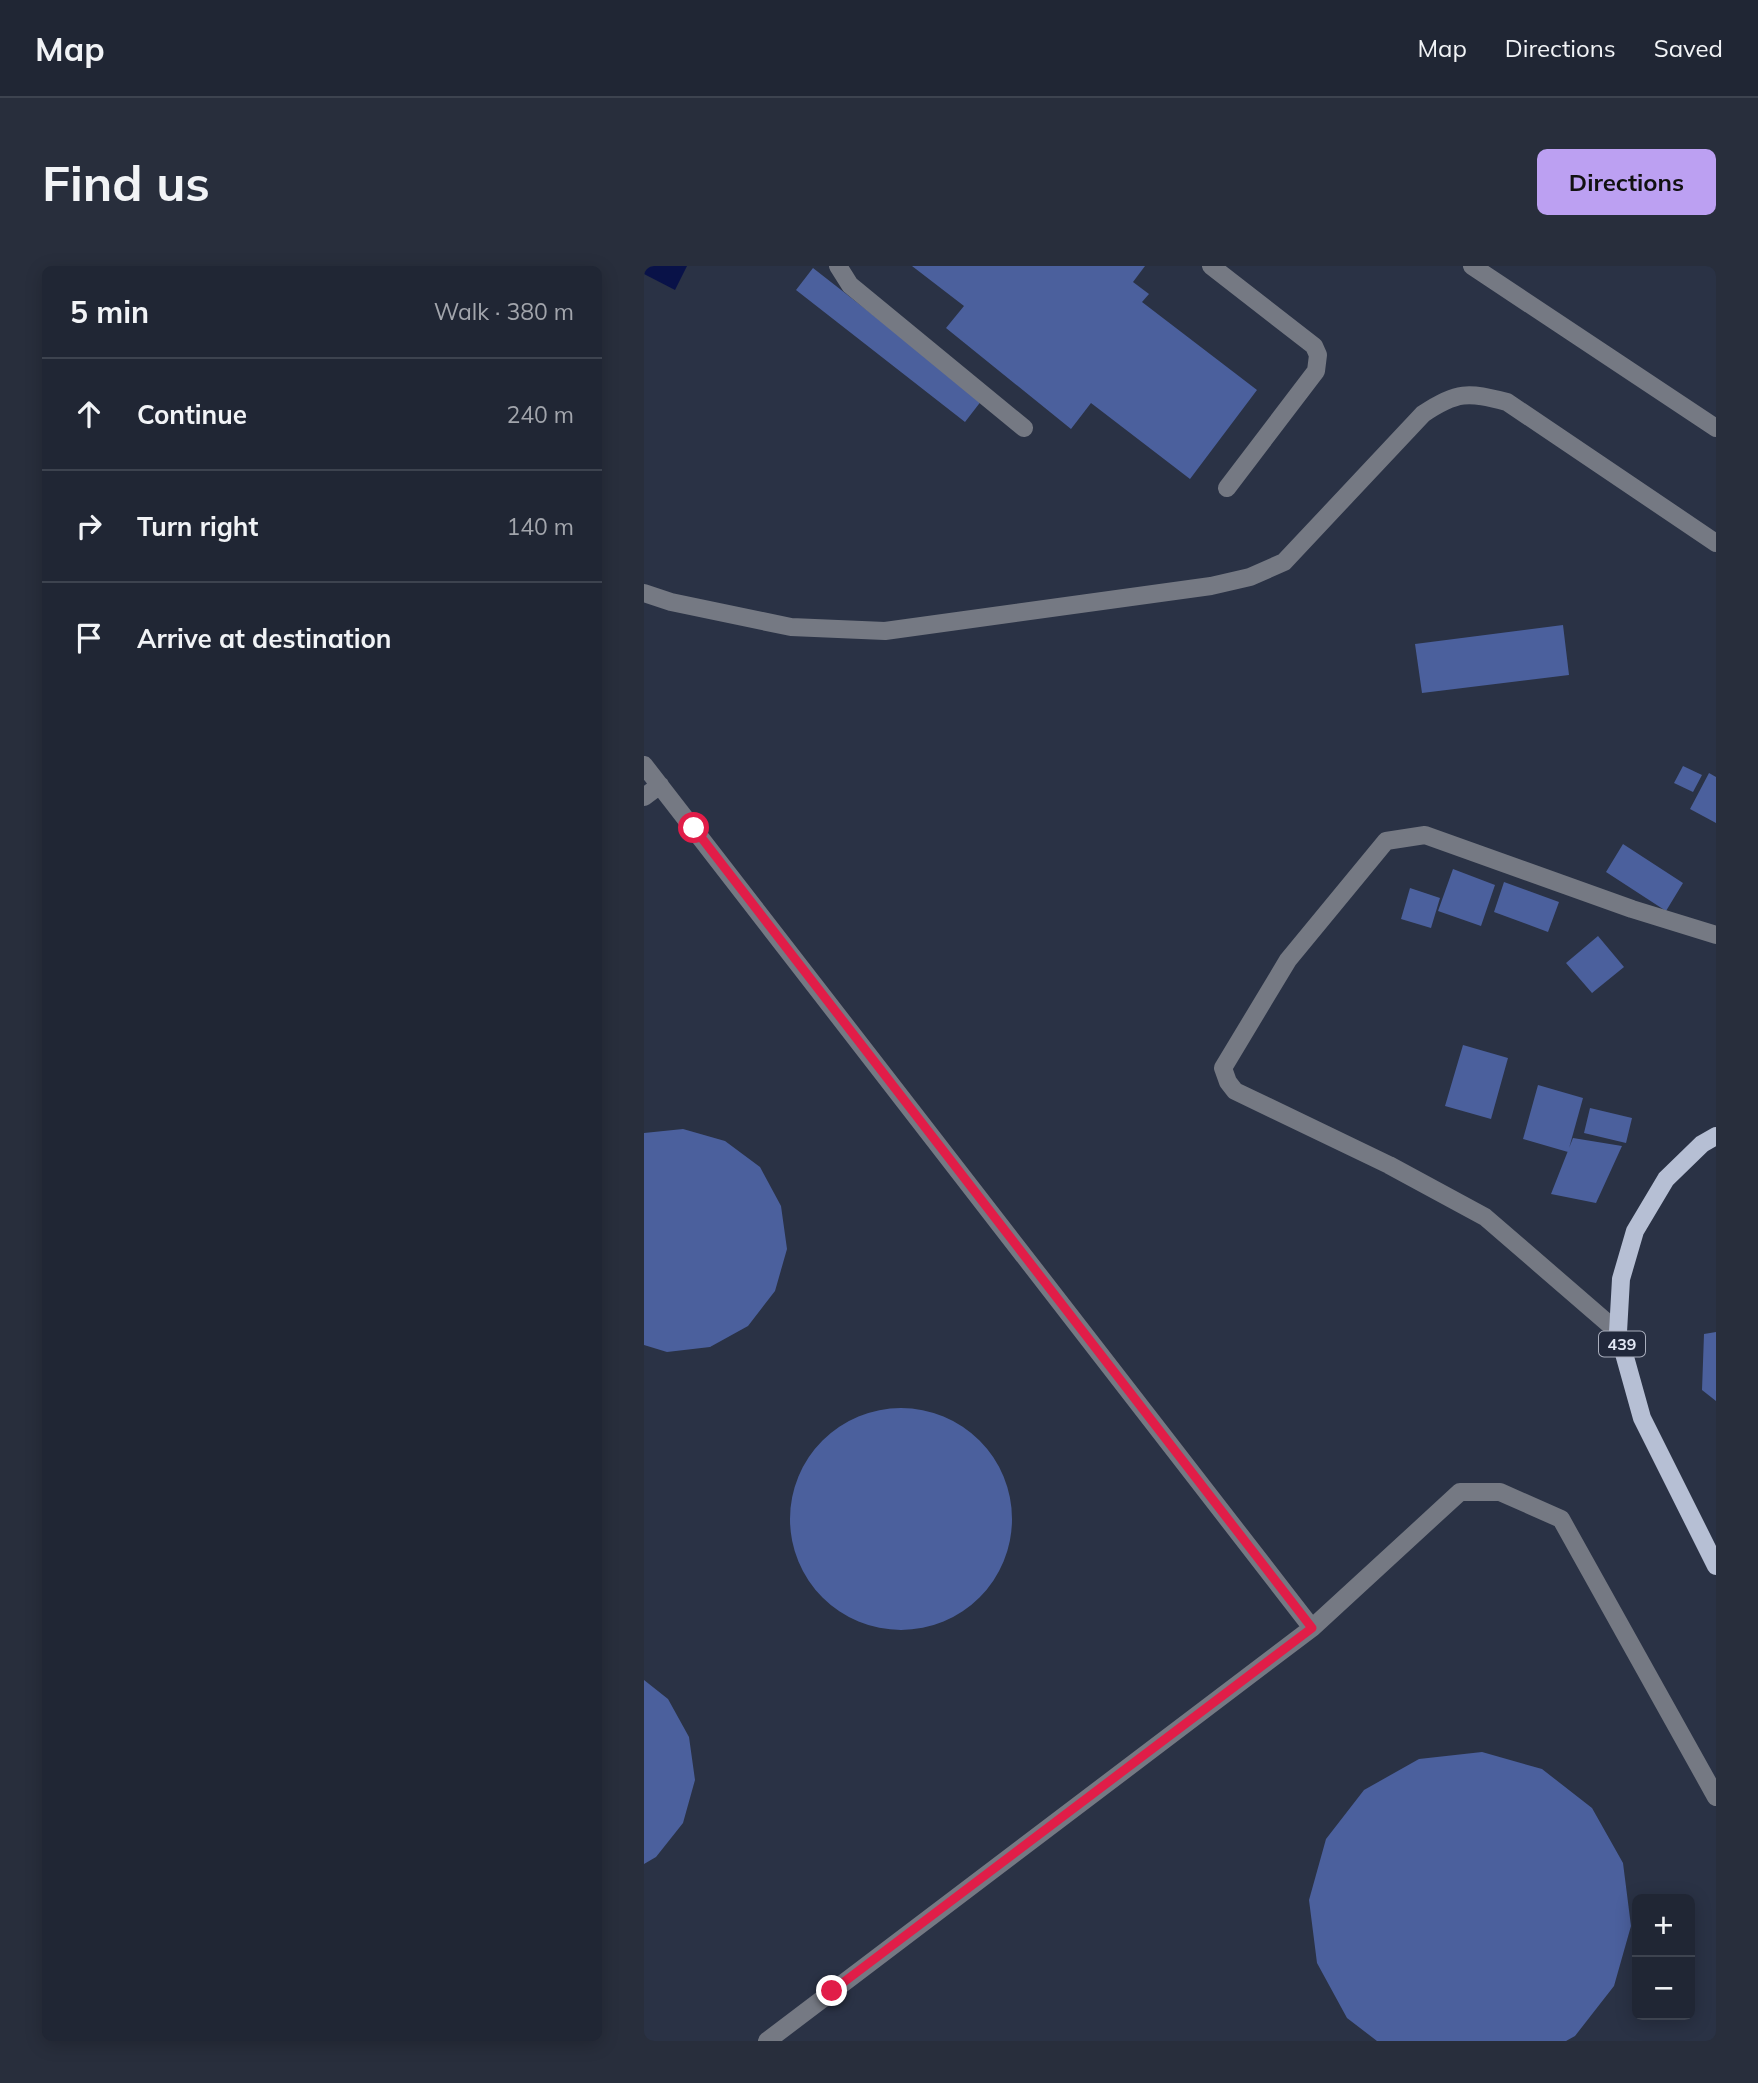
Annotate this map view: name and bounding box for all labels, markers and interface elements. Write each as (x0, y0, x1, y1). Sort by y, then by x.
text: Map (35, 28, 105, 69)
text: Map (1417, 33, 1467, 63)
text: Directions (1505, 33, 1616, 63)
text: Saved (1654, 33, 1723, 63)
button: Directions (1537, 149, 1716, 215)
text: Find us (42, 152, 210, 213)
text: 5 min (70, 293, 149, 331)
text: Walk · 380 m (434, 297, 574, 326)
icon: ahead (70, 395, 108, 433)
text: Continue (137, 398, 247, 431)
text: 240 m (506, 400, 574, 429)
icon: right (70, 507, 108, 545)
text: Turn right (137, 510, 258, 543)
text: 140 m (506, 512, 574, 541)
icon: arrive (70, 619, 108, 657)
text: Arrive at destination (137, 622, 392, 655)
route start (678, 812, 709, 843)
road number: 439 (1599, 1332, 1645, 1356)
map controls (1632, 1894, 1695, 2020)
button: + (1632, 1894, 1695, 1957)
button: − (1632, 1957, 1695, 2020)
route end (816, 1975, 847, 2006)

